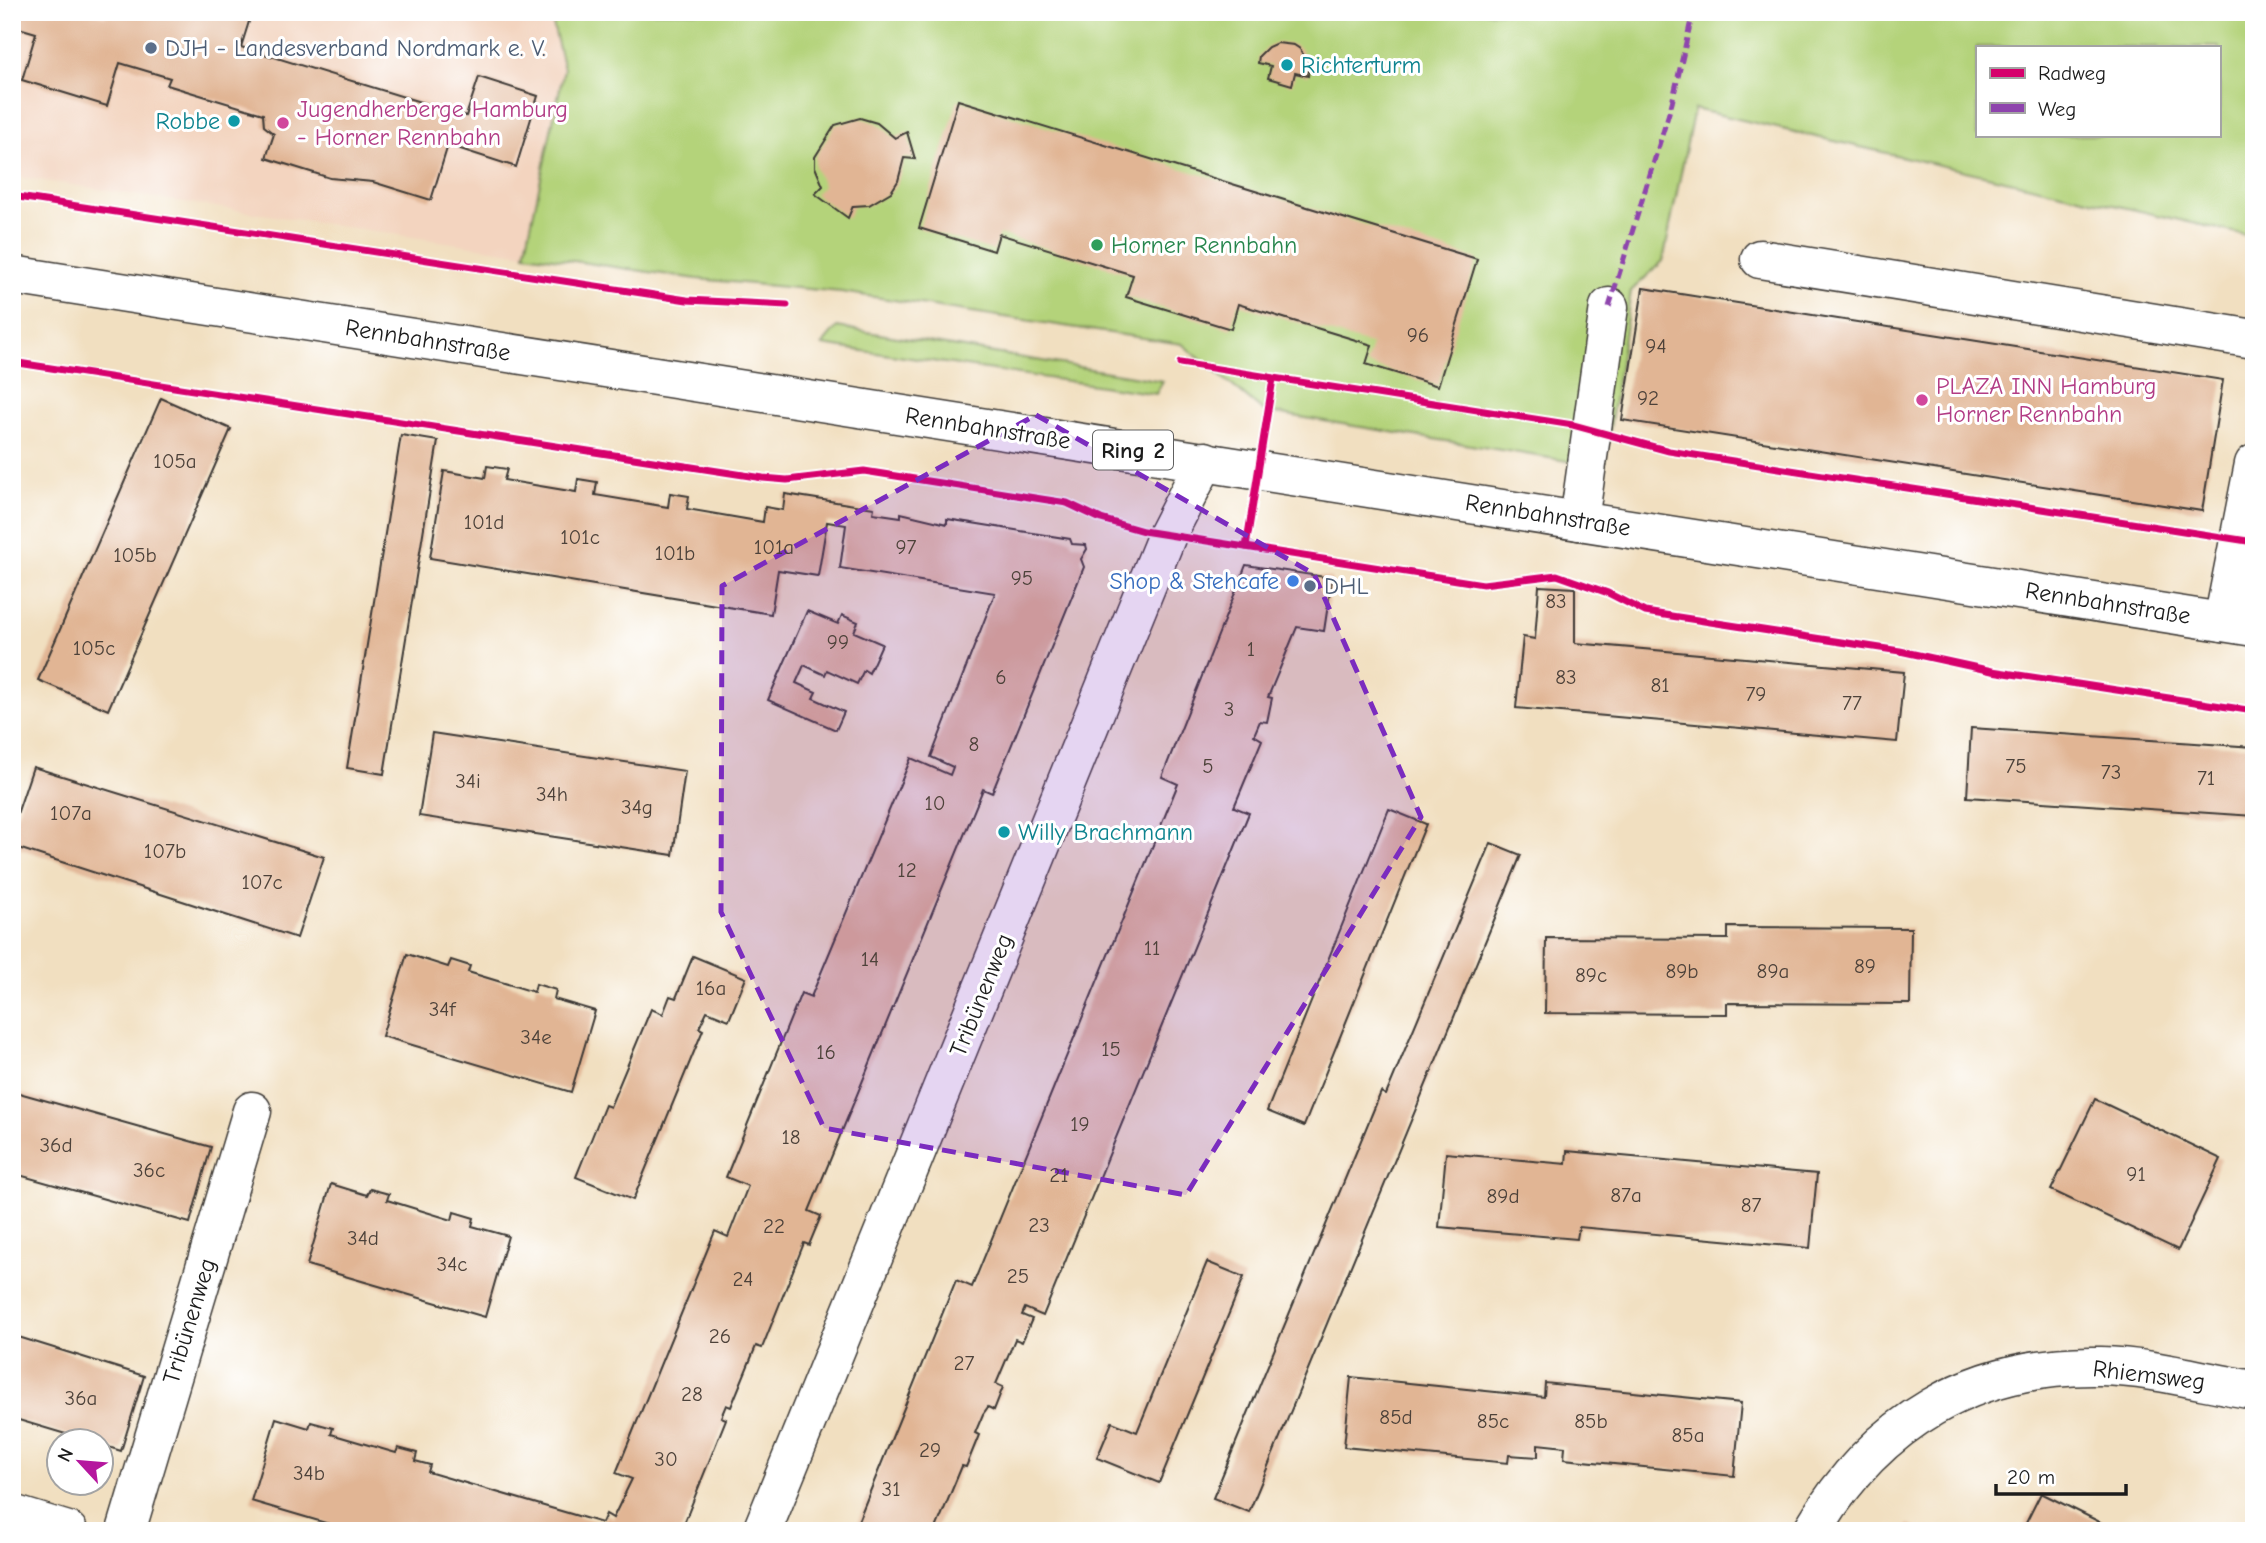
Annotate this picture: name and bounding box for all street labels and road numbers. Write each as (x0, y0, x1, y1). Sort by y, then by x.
street label: Rennbahnstraße (343, 313, 513, 367)
street label: Rennbahnstraße (903, 401, 1073, 455)
road number: Ring 2 (1093, 431, 1173, 470)
street label: Rennbahnstraße (1463, 488, 1633, 542)
street label: Rennbahnstraße (2023, 576, 2193, 630)
street label: Tribünenweg (944, 930, 1018, 1060)
street label: Tribünenweg (157, 1255, 221, 1387)
street label: Rhiemsweg (2091, 1354, 2207, 1396)

